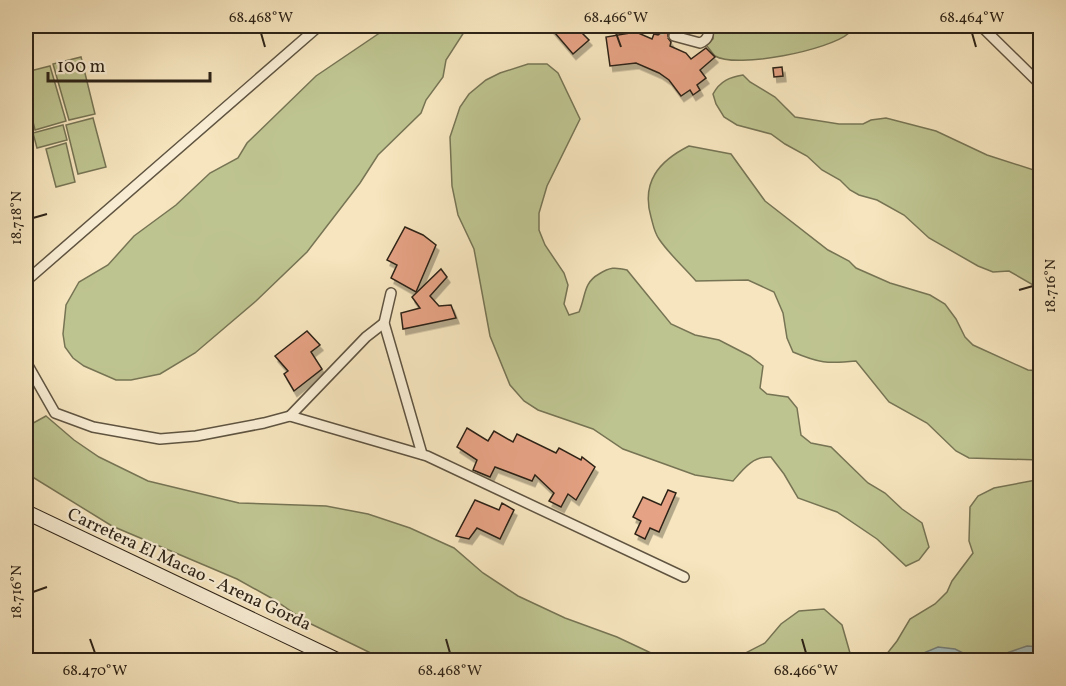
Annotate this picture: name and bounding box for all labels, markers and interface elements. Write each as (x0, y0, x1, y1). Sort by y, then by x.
text: 68.468°W (229, 8, 293, 29)
text: 68.466°W (584, 8, 648, 29)
text: 68.464°W (940, 8, 1004, 29)
scale bar (48, 45, 210, 83)
text: 100 m (57, 55, 106, 80)
text: 18.718°N (7, 191, 28, 245)
text: 18.716°N (1041, 259, 1062, 313)
street label: Carretera El Macao - Arena Gorda (63, 502, 315, 638)
text: 18.716°N (7, 565, 28, 619)
text: 68.470°W (63, 661, 127, 682)
text: 68.468°W (418, 661, 482, 682)
text: 68.466°W (774, 661, 838, 682)

